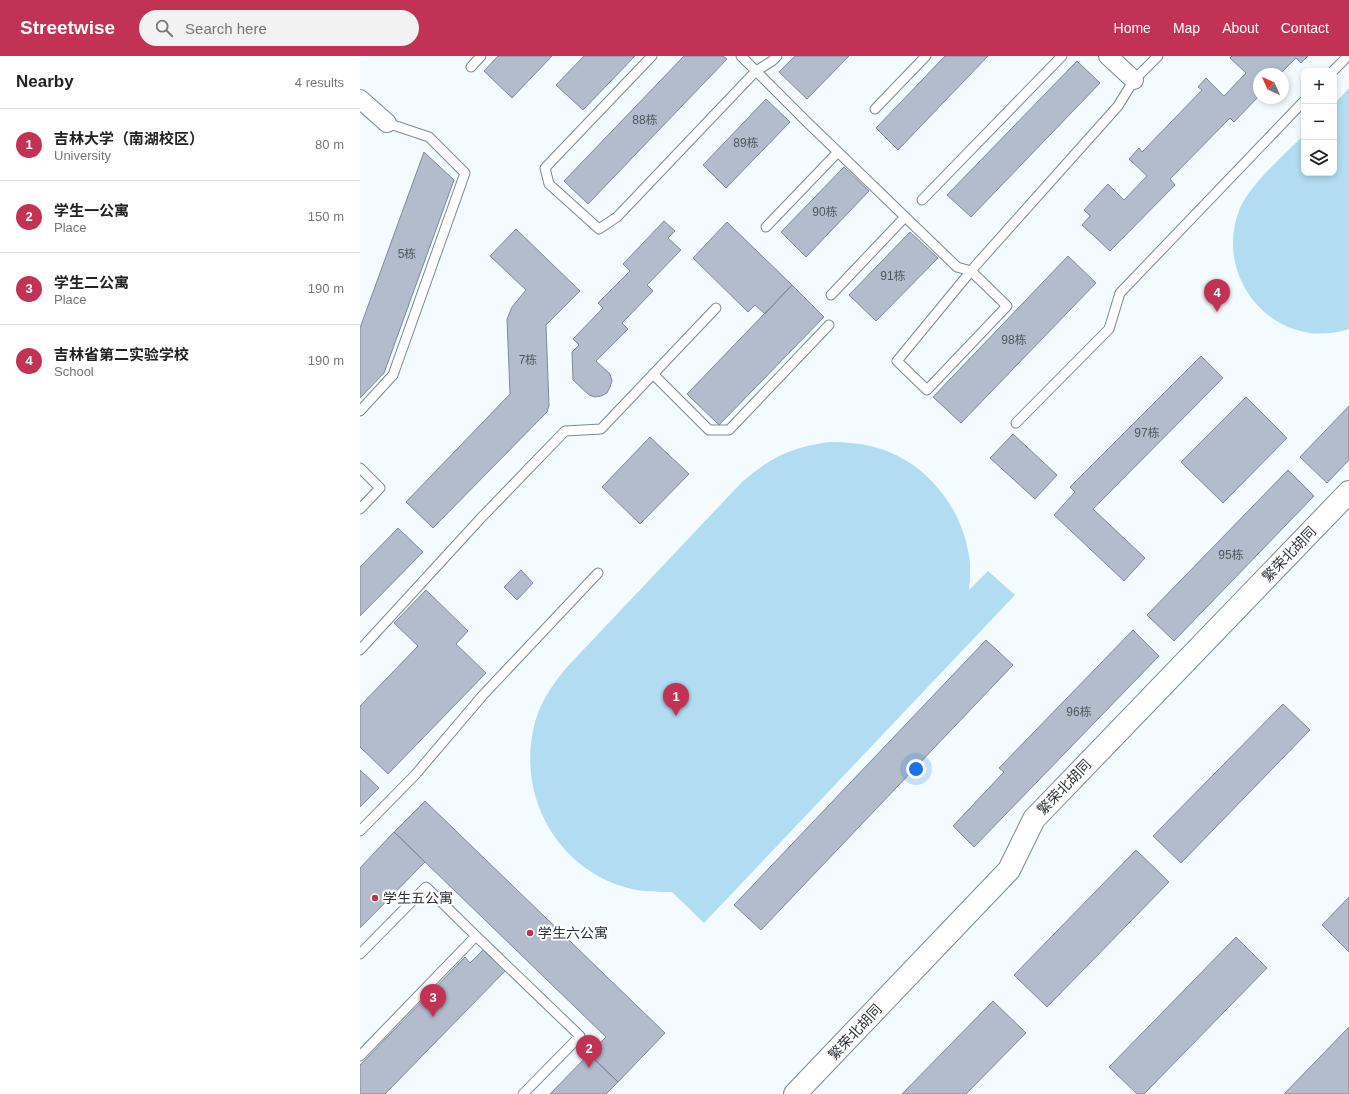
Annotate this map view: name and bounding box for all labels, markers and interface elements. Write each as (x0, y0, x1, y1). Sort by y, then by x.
search box (139, 10, 419, 46)
text: Streetwise (20, 17, 115, 38)
icon: search (153, 17, 175, 39)
text: Search here (185, 20, 267, 37)
text: Home (1114, 20, 1151, 36)
text: Map (1173, 20, 1200, 36)
text: About (1222, 20, 1259, 36)
text: Contact (1281, 20, 1329, 36)
north arrow (1253, 68, 1289, 104)
map controls (1301, 68, 1337, 176)
button: + (1301, 68, 1337, 104)
text: Nearby (16, 72, 74, 91)
text: 4 results (295, 75, 344, 90)
button: − (1301, 104, 1337, 140)
house number: 88栋 (632, 113, 658, 127)
text: 吉林大学（南湖校区） (54, 130, 204, 147)
house number: 89栋 (733, 136, 759, 150)
text: 1 (25, 137, 33, 152)
text: 80 m (315, 137, 344, 152)
button: layers (1301, 140, 1337, 176)
text: University (54, 148, 111, 163)
text: 学生一公寓 (54, 202, 129, 219)
house number: 90栋 (812, 205, 838, 219)
text: 2 (25, 209, 33, 224)
text: 150 m (308, 209, 344, 224)
text: Place (54, 220, 87, 235)
house number: 5栋 (398, 247, 416, 261)
house number: 91栋 (880, 269, 906, 283)
text: 学生二公寓 (54, 274, 129, 291)
pin: 4 (1204, 279, 1230, 312)
text: 3 (25, 281, 33, 296)
text: 190 m (308, 281, 344, 296)
text: Place (54, 292, 87, 307)
house number: 98栋 (1001, 333, 1027, 347)
text: 吉林省第二实验学校 (54, 346, 189, 363)
text: 4 (25, 353, 33, 368)
text: 190 m (308, 353, 344, 368)
house number: 7栋 (519, 353, 537, 367)
text: School (54, 364, 94, 379)
house number: 97栋 (1134, 426, 1160, 440)
street label: 繁荣北胡同 (1259, 523, 1319, 585)
house number: 95栋 (1218, 548, 1244, 562)
pin: 1 (663, 683, 689, 716)
house number: 96栋 (1066, 705, 1092, 719)
street label: 繁荣北胡同 (1034, 756, 1094, 818)
your location (906, 759, 926, 779)
place label: 学生五公寓 (383, 890, 453, 906)
marker: 学生五公寓 (370, 893, 380, 903)
place label: 学生六公寓 (538, 925, 608, 941)
marker: 学生六公寓 (525, 928, 535, 938)
pin: 3 (420, 984, 446, 1017)
street label: 繁荣北胡同 (825, 1001, 885, 1063)
pin: 2 (576, 1035, 602, 1068)

